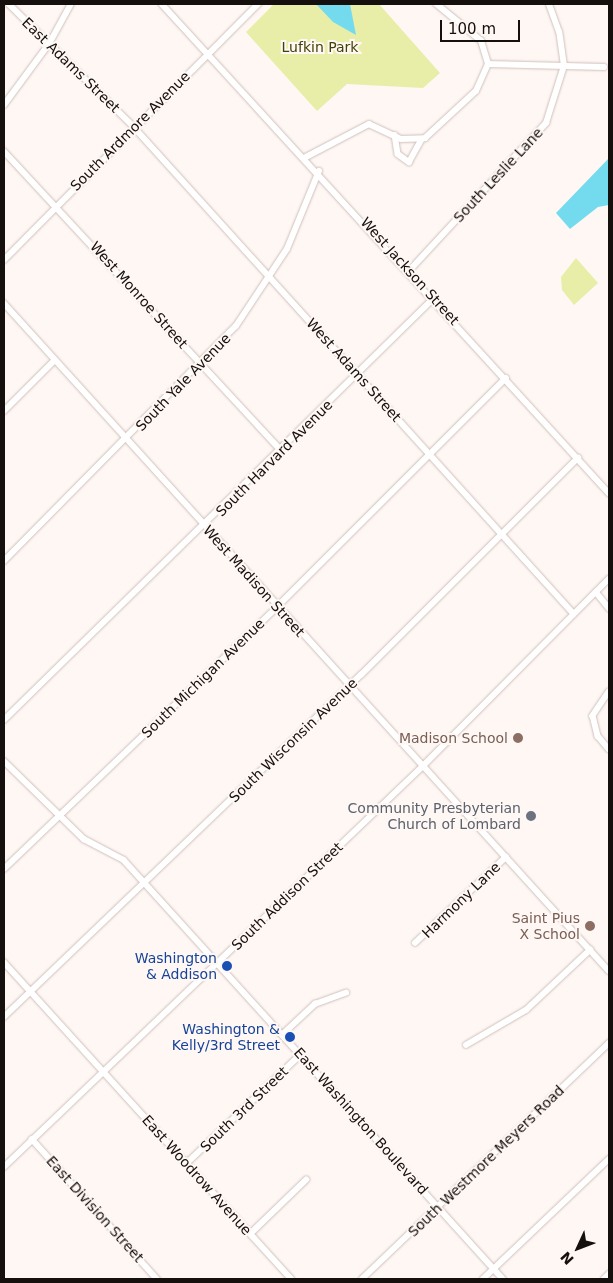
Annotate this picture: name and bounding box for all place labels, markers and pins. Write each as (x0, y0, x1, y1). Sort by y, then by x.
place label: Madison School (399, 730, 508, 746)
marker: Madison School (512, 732, 524, 744)
place label: Community Presbyterian Church of Lombard (348, 800, 521, 832)
marker: Community Presbyterian Church of Lombard (525, 810, 537, 822)
place label: Saint Pius X School (512, 910, 580, 942)
marker: Saint Pius X School (584, 920, 596, 932)
place label: Washington & Addison (135, 950, 217, 982)
marker: Washington & Addison (221, 960, 233, 972)
place label: Washington & Kelly/3rd Street (172, 1021, 280, 1054)
marker: Washington & Kelly/3rd Street (284, 1031, 296, 1043)

